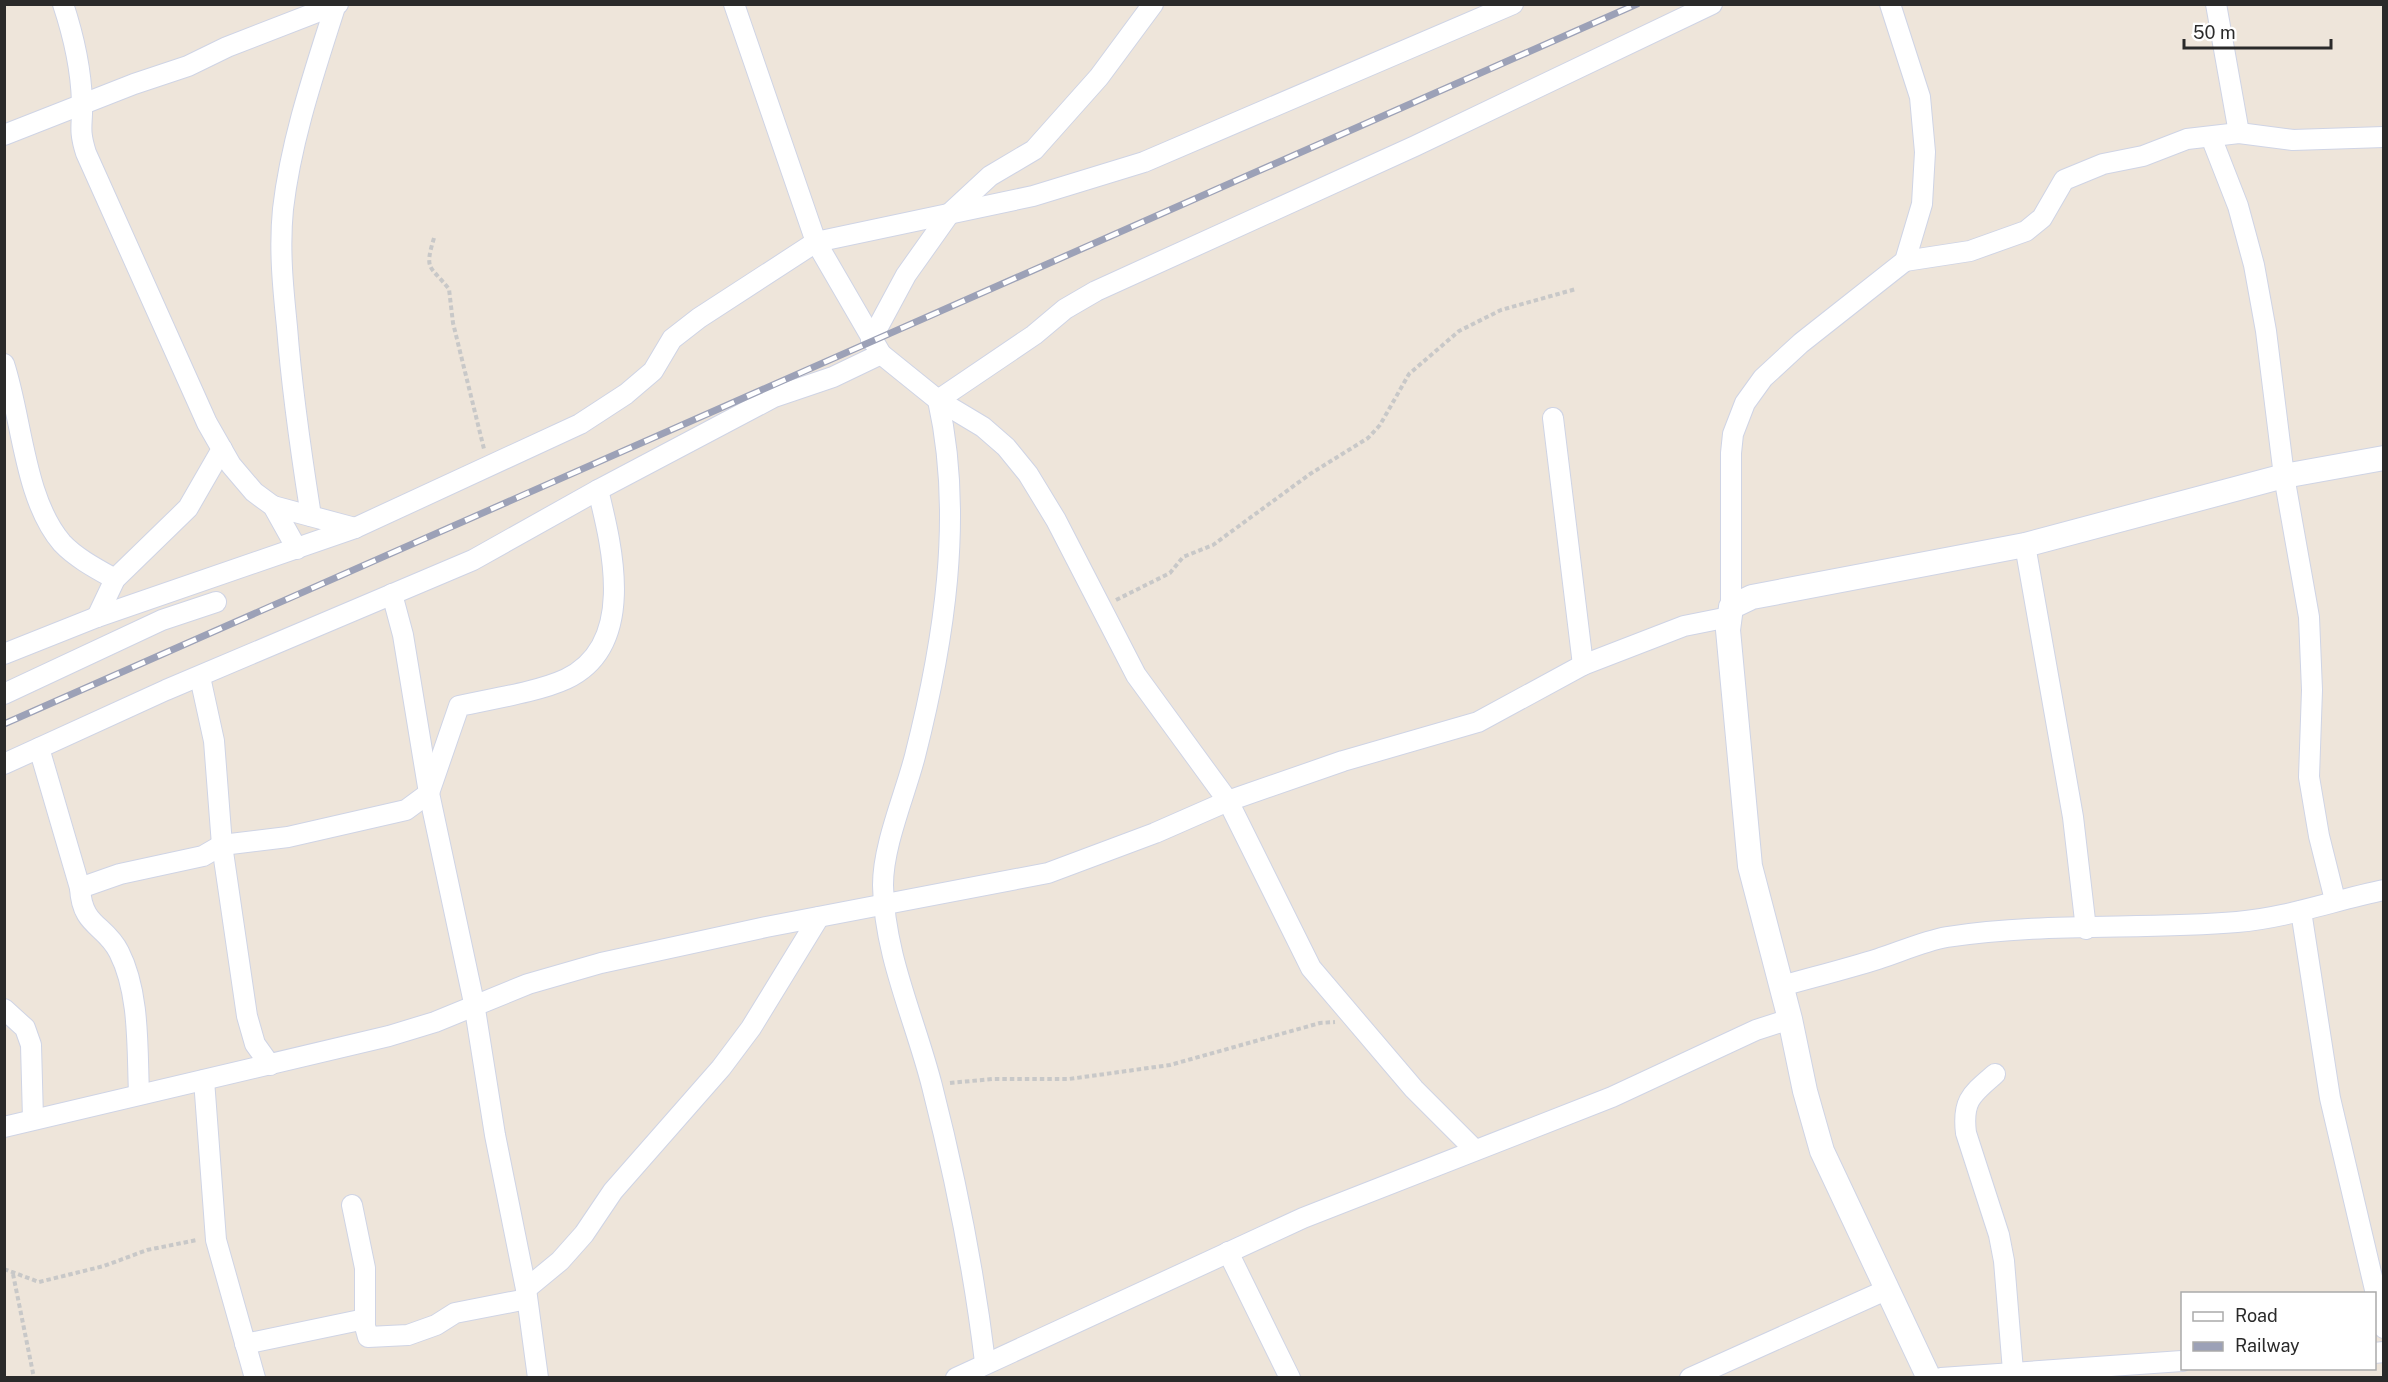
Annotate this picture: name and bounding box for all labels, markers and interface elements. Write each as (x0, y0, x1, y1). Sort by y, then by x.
scale bar (2184, 12, 2331, 50)
text: 50 m (2193, 22, 2236, 43)
legend (2181, 1292, 2376, 1370)
text: Road (2235, 1305, 2278, 1326)
text: Railway (2235, 1335, 2300, 1356)

